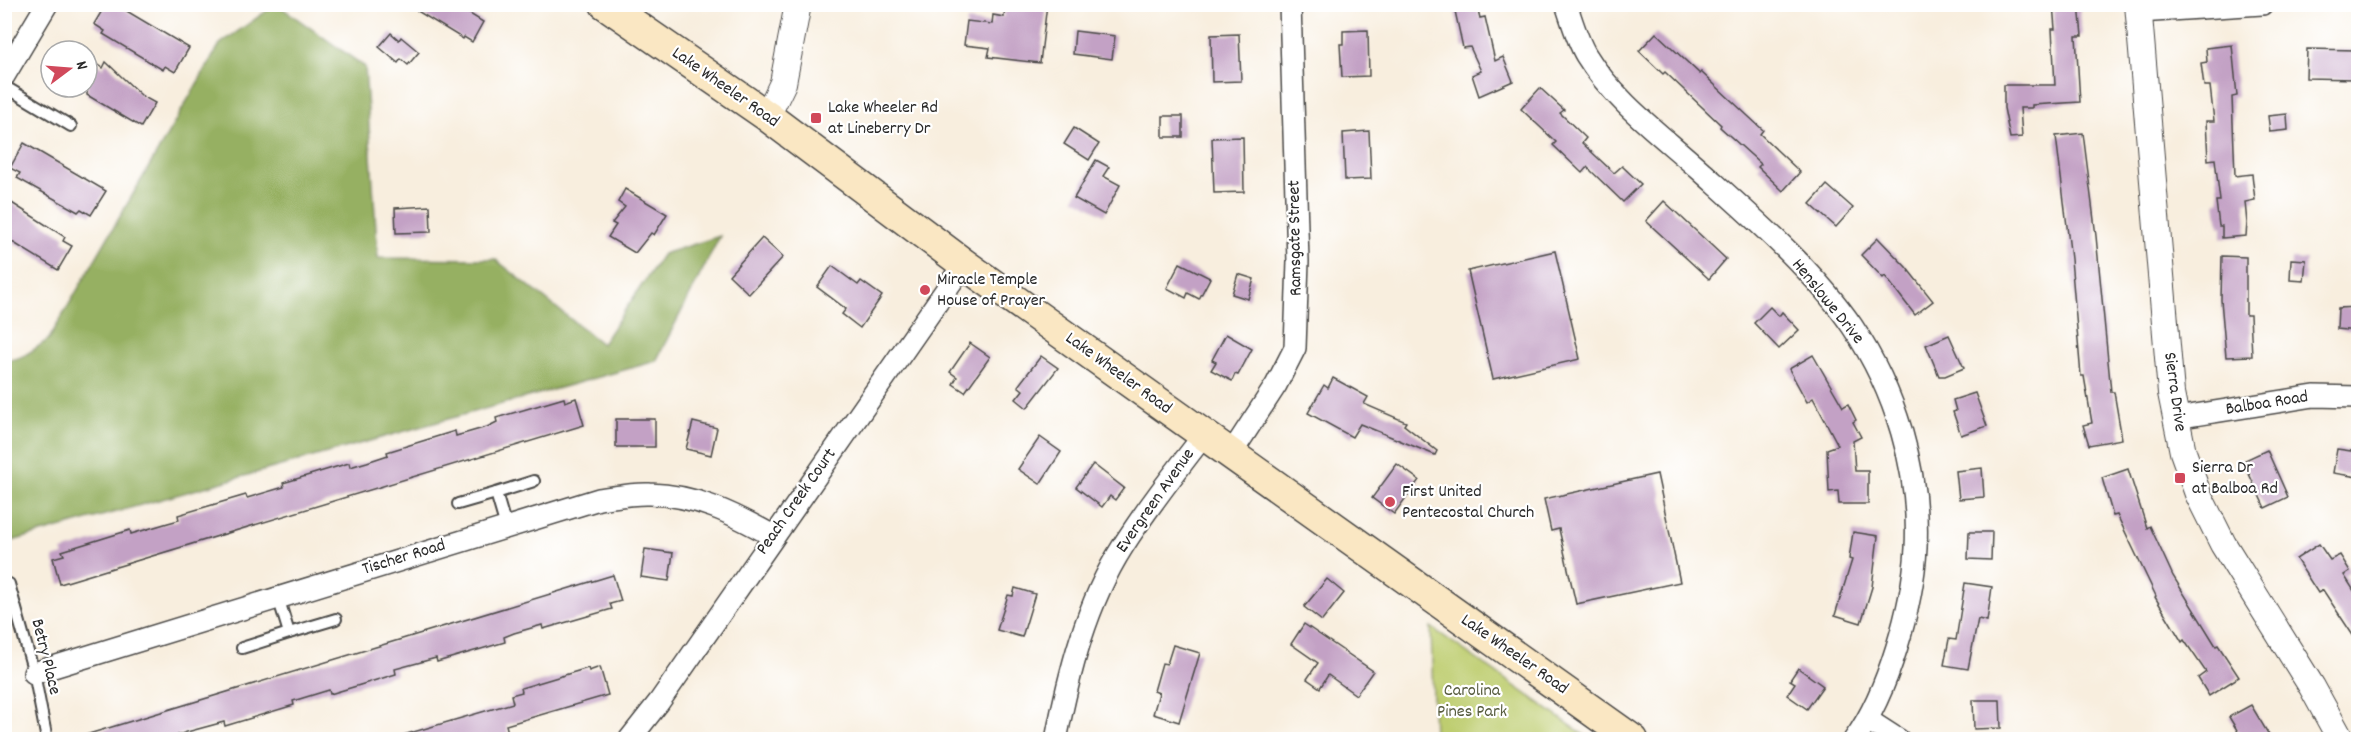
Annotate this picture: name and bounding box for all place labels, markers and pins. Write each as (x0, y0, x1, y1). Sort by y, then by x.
place label: Lake Wheeler Rd at Lineberry Dr (828, 96, 938, 142)
marker: Lake Wheeler Rd at Lineberry Dr (809, 111, 823, 125)
place label: Miracle Temple House of Prayer (937, 268, 1046, 314)
marker: Miracle Temple House of Prayer (918, 283, 932, 297)
place label: Sierra Dr at Balboa Rd (2192, 456, 2278, 502)
marker: Sierra Dr at Balboa Rd (2173, 471, 2187, 485)
place label: First United Pentecostal Church (1402, 480, 1534, 526)
marker: First United Pentecostal Church (1383, 495, 1397, 509)

